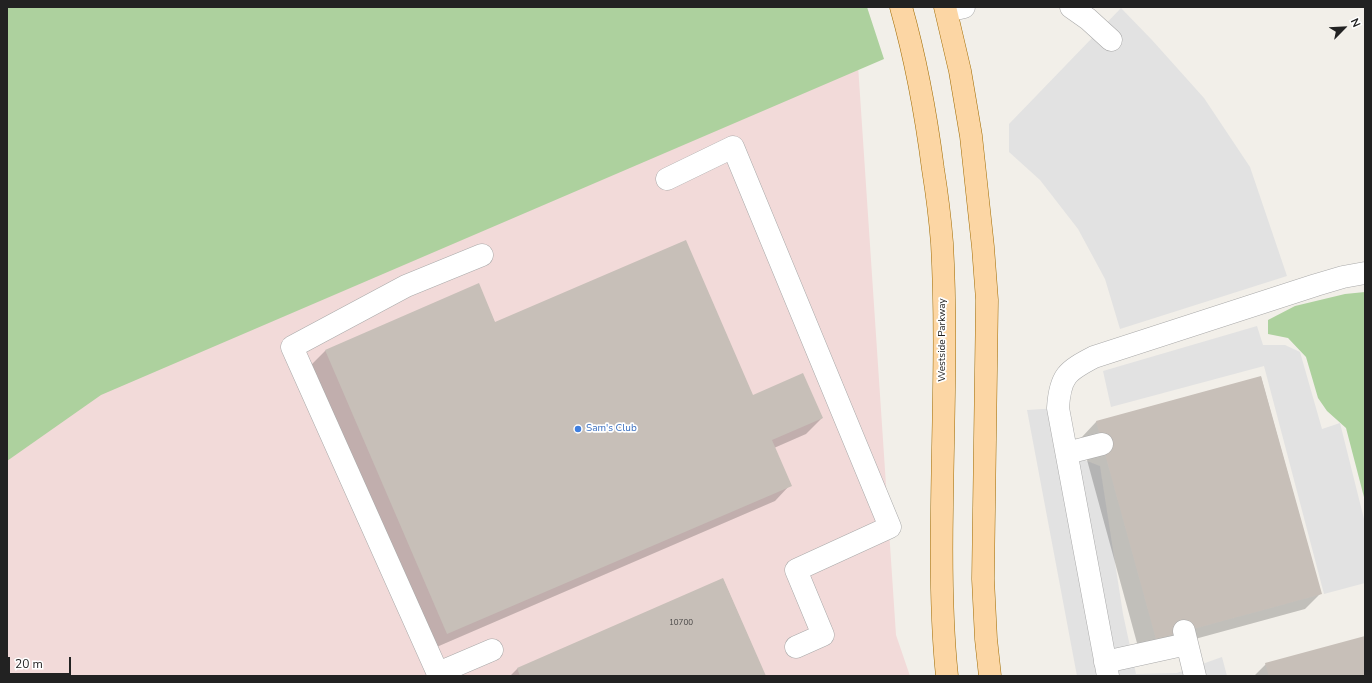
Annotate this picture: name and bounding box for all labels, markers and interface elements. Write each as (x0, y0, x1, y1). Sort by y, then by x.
north arrow (1324, 8, 1364, 48)
text: N (1347, 16, 1364, 30)
street label: Westside Parkway (937, 298, 949, 382)
place label: Sam's Club (586, 423, 637, 435)
marker: Sam's Club (573, 424, 583, 434)
house number: 10700 (669, 618, 693, 628)
scale bar (10, 649, 73, 675)
text: 20 m (15, 656, 43, 672)

